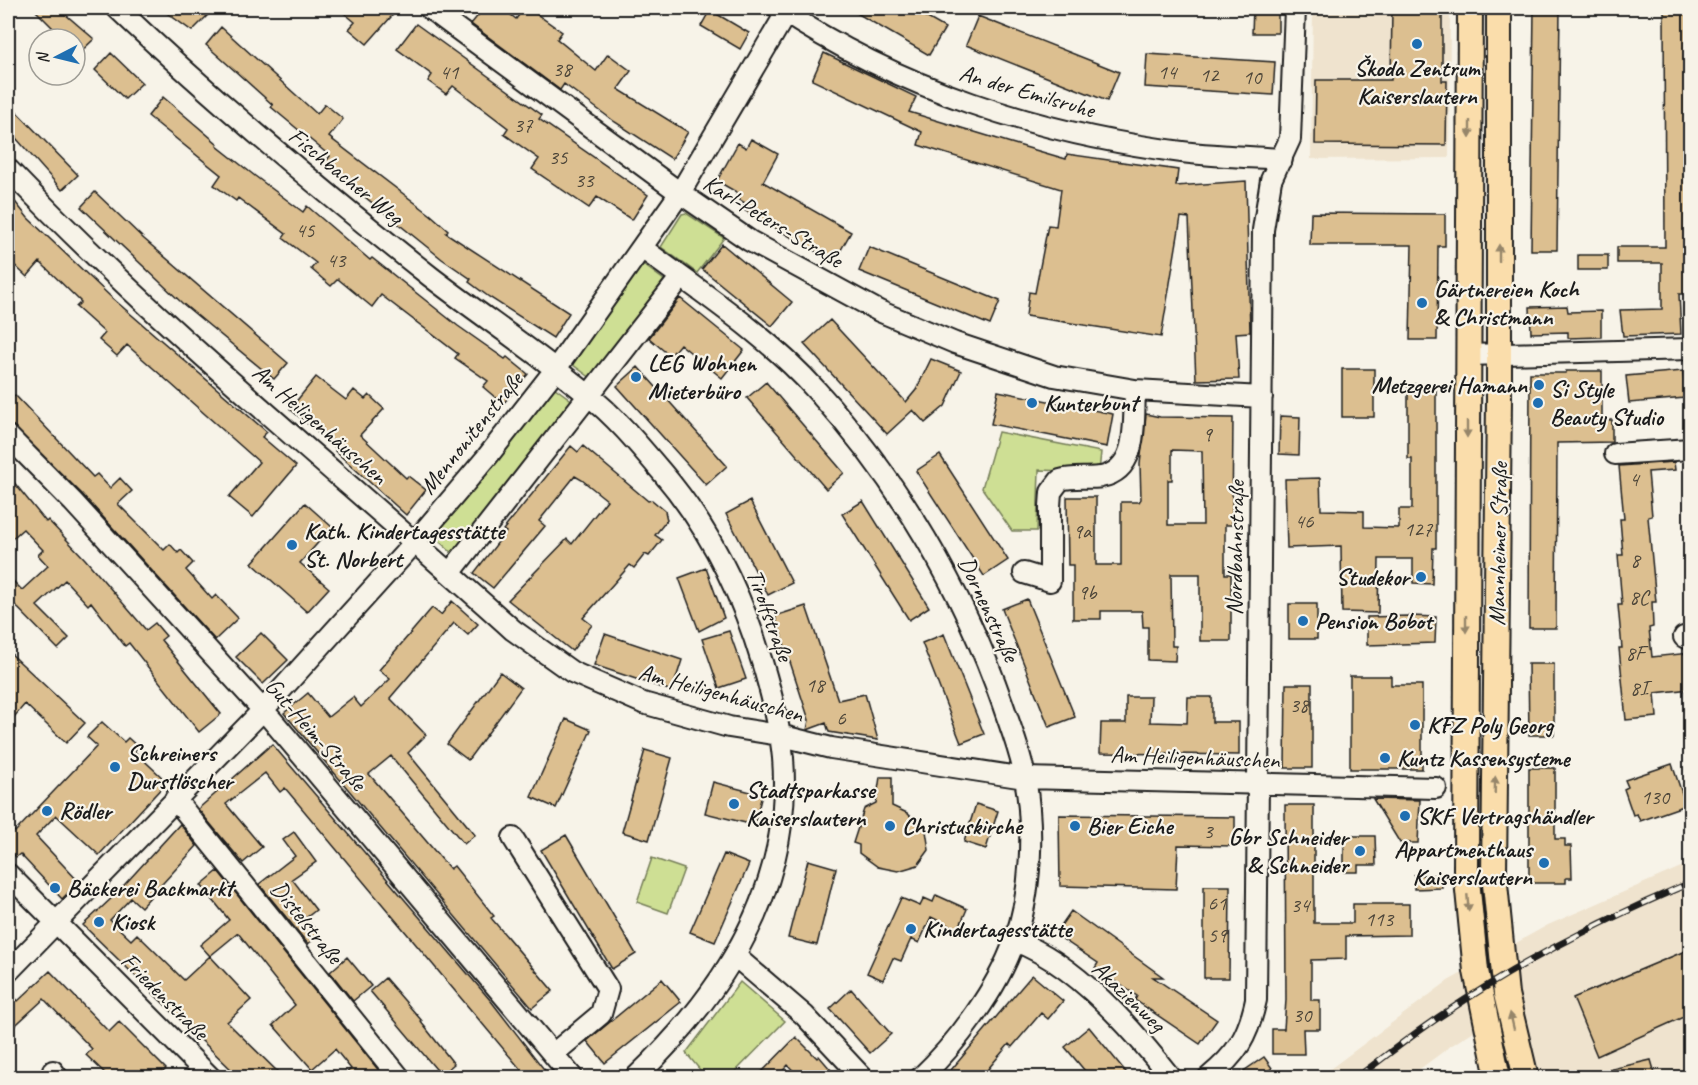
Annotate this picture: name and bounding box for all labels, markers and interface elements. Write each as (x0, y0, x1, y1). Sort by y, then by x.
north arrow (27, 27, 87, 87)
marker: Škoda Zentrum Kaiserslautern (1410, 37, 1424, 51)
text: N (32, 50, 54, 65)
place label: Škoda Zentrum Kaiserslautern (1354, 53, 1481, 111)
house number: 38 (553, 56, 574, 82)
street label: An der Emilsruhe (956, 57, 1100, 125)
house number: 41 (440, 59, 460, 85)
house number: 14 (1158, 59, 1179, 85)
house number: 12 (1200, 62, 1220, 88)
house number: 10 (1243, 64, 1263, 90)
house number: 37 (514, 112, 534, 138)
one-way arrow (1465, 119, 1475, 138)
street label: Fischbacher Weg (283, 121, 411, 233)
house number: 35 (549, 144, 569, 170)
house number: 33 (575, 167, 595, 193)
street label: Karl-Peters-Straße (698, 168, 850, 276)
house number: 45 (296, 217, 316, 243)
one-way arrow (1494, 243, 1504, 262)
house number: 43 (327, 247, 347, 273)
place label: Gärtnereien Koch & Christmann (1434, 274, 1580, 332)
marker: Gärtnereien Koch & Christmann (1415, 296, 1429, 310)
place label: LEG Wohnen Mieterbüro (648, 348, 758, 406)
street label: Am Heiligenhäuschen (246, 357, 395, 492)
street label: Mennonitenstraße (413, 364, 531, 500)
marker: LEG Wohnen Mieterbüro (629, 370, 643, 384)
place label: Metzgerei Hamann (1372, 370, 1528, 400)
place label: Si Style Beauty Studio (1550, 374, 1665, 432)
marker: Metzgerei Hamann (1532, 378, 1546, 392)
place label: Kunterbunt (1044, 388, 1142, 418)
marker: Kunterbunt (1025, 396, 1039, 410)
marker: Si Style Beauty Studio (1531, 396, 1545, 410)
one-way arrow (1462, 419, 1472, 438)
house number: 9 (1202, 421, 1213, 447)
street label: Mannheimer Straße (1482, 460, 1514, 626)
house number: 4 (1629, 466, 1641, 492)
street label: Nordbahnstraße (1219, 478, 1251, 616)
house number: 46 (1295, 508, 1314, 534)
place label: Kath. Kindertagesstätte St. Norbert (304, 516, 506, 574)
house number: 127 (1404, 516, 1434, 542)
house number: 9a (1073, 518, 1093, 544)
marker: Kath. Kindertagesstätte St. Norbert (285, 538, 299, 552)
house number: 8 (1630, 547, 1642, 573)
street label: Dornenstraße (952, 552, 1027, 668)
place label: Studekor (1336, 562, 1411, 592)
street label: Tirolfstraße (740, 565, 801, 667)
marker: Studekor (1414, 570, 1428, 584)
house number: 9b (1078, 579, 1098, 605)
house number: 8C (1629, 584, 1651, 610)
place label: Pension Bobot (1315, 606, 1435, 636)
marker: Pension Bobot (1296, 614, 1310, 628)
one-way arrow (1461, 614, 1471, 633)
house number: 8F (1626, 640, 1649, 666)
street label: Am Heiligenhäuschen (635, 657, 808, 730)
street label: Gut-Heim-Straße (259, 671, 375, 798)
house number: 18 (806, 672, 827, 698)
house number: 8I (1630, 675, 1653, 701)
house number: 38 (1290, 692, 1311, 718)
house number: 6 (836, 705, 846, 731)
place label: KFZ Poly Georg (1427, 710, 1555, 740)
marker: KFZ Poly Georg (1408, 718, 1422, 732)
place label: Schreiners Durstlöscher (127, 738, 235, 796)
street label: Am Heiligenhäuschen (1110, 739, 1281, 775)
place label: Kuntz Kassensysteme (1397, 743, 1572, 773)
marker: Kuntz Kassensysteme (1378, 751, 1392, 765)
marker: Schreiners Durstlöscher (108, 760, 122, 774)
place label: Stadtsparkasse Kaiserslautern (746, 775, 876, 833)
one-way arrow (1491, 775, 1500, 794)
house number: 130 (1641, 784, 1671, 810)
place label: Rödler (59, 796, 113, 826)
marker: Stadtsparkasse Kaiserslautern (727, 797, 741, 811)
place label: SKF Vertragshändler (1417, 801, 1595, 831)
marker: Rödler (40, 804, 54, 818)
marker: SKF Vertragshändler (1398, 809, 1412, 823)
place label: Christuskirche (902, 811, 1024, 841)
place label: Bier Eiche (1087, 811, 1174, 841)
house number: 3 (1203, 818, 1214, 844)
marker: Christuskirche (883, 819, 897, 833)
marker: Bier Eiche (1068, 819, 1082, 833)
place label: Gbr Schneider & Schneider (1229, 822, 1350, 880)
place label: Appartmenthaus Kaiserslautern (1394, 834, 1535, 892)
marker: Gbr Schneider & Schneider (1353, 844, 1367, 858)
marker: Appartmenthaus Kaiserslautern (1537, 856, 1551, 870)
place label: Bäckerei Backmarkt (67, 873, 237, 903)
street label: Distelstraße (264, 874, 351, 971)
marker: Bäckerei Backmarkt (48, 881, 62, 895)
house number: 61 (1208, 890, 1228, 916)
house number: 34 (1291, 892, 1312, 918)
one-way arrow (1463, 893, 1473, 912)
house number: 113 (1365, 906, 1395, 932)
place label: Kiosk (111, 907, 156, 937)
place label: Kindertagesstätte (923, 914, 1073, 944)
marker: Kiosk (92, 915, 106, 929)
marker: Kindertagesstätte (904, 922, 918, 936)
house number: 59 (1208, 922, 1228, 948)
street label: Friedenstraße (115, 946, 217, 1048)
street label: Akazienweg (1086, 954, 1174, 1040)
house number: 30 (1293, 1002, 1313, 1028)
one-way arrow (1506, 1011, 1516, 1030)

